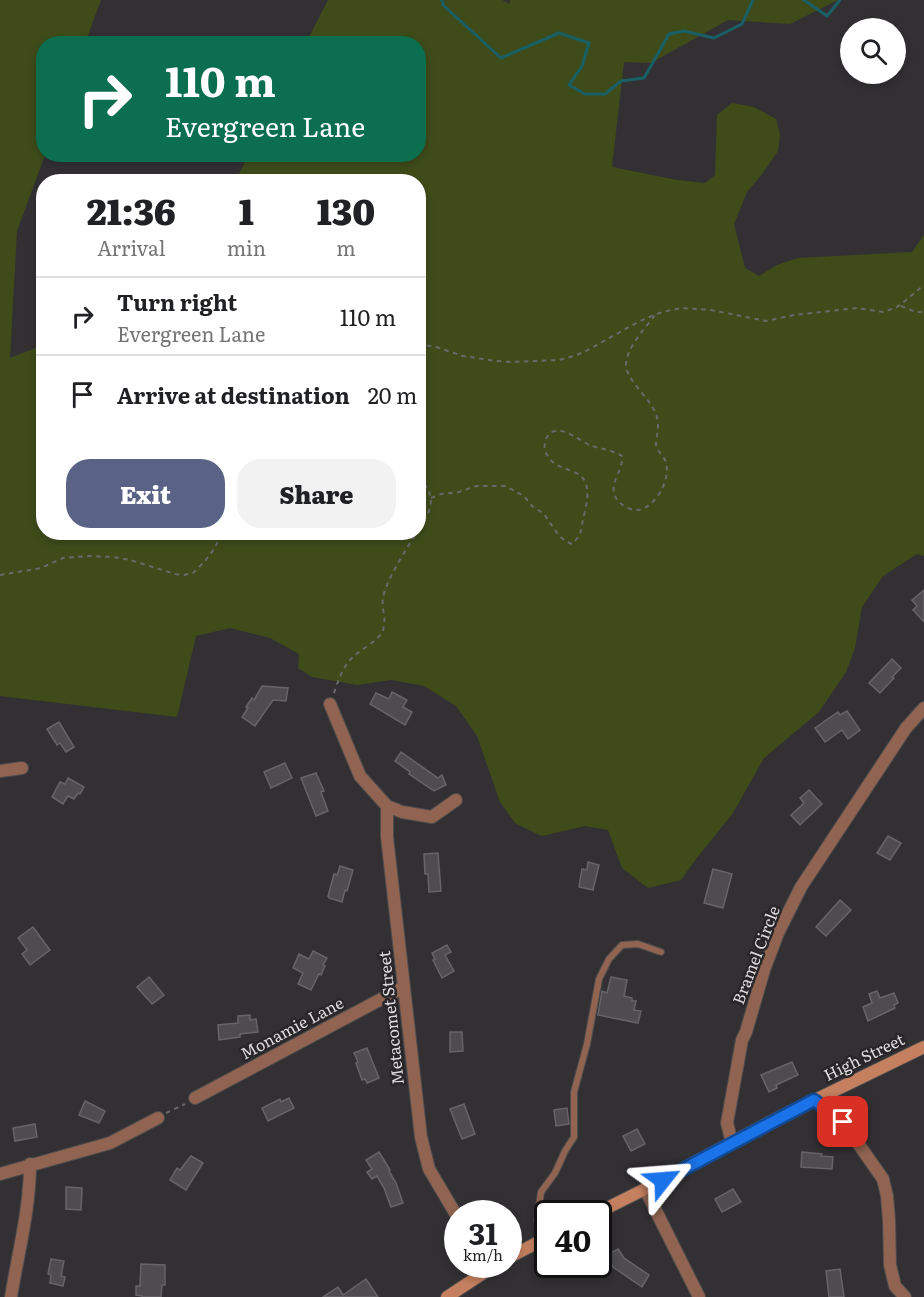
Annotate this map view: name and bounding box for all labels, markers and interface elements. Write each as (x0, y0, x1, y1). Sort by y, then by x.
map controls (840, 18, 906, 84)
button: search (840, 18, 906, 84)
text: 110 m (165, 48, 276, 110)
icon: right (66, 60, 144, 138)
text: Evergreen Lane (165, 105, 365, 145)
text: 21:36 (87, 183, 176, 236)
text: 1 (239, 183, 254, 236)
text: 130 (317, 183, 375, 236)
text: Arrival (97, 232, 165, 262)
text: min (227, 232, 266, 262)
text: m (336, 232, 356, 262)
text: Turn right (117, 285, 237, 318)
icon: right (66, 300, 99, 333)
text: 110 m (340, 300, 396, 333)
text: Evergreen Lane (117, 318, 265, 348)
icon: arrive (66, 378, 99, 411)
text: Arrive at destination (117, 378, 350, 411)
text: 20 m (368, 378, 417, 411)
button: Exit (66, 459, 225, 528)
button: Share (237, 459, 396, 528)
street label: Bramel Circle (725, 902, 785, 1007)
street label: Metacomet Street (371, 949, 409, 1086)
street label: Monamie Lane (236, 990, 347, 1064)
street label: High Street (819, 1026, 908, 1086)
pin (817, 1096, 868, 1147)
icon: arrive (826, 1105, 859, 1138)
position arrow (631, 1148, 695, 1212)
speed limit sign: 40 (534, 1200, 612, 1278)
text: 31 (468, 1210, 498, 1254)
text: km/h (463, 1243, 503, 1266)

